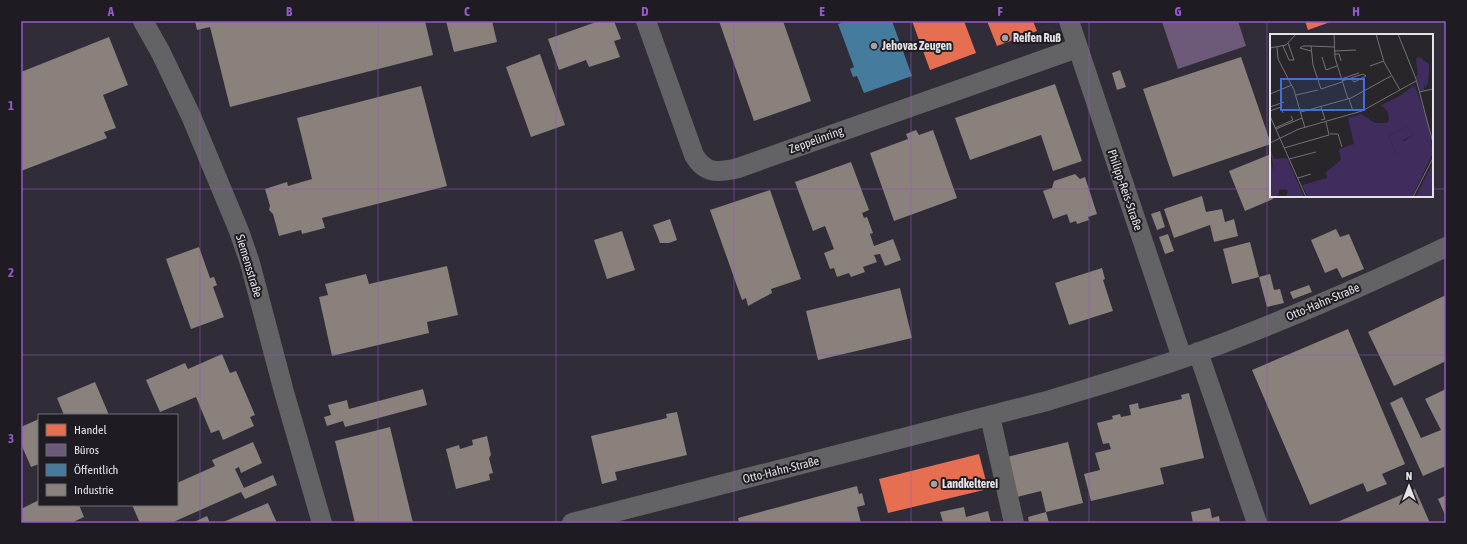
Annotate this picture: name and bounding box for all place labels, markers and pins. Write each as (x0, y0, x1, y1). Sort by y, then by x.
place label: Reifen Ruß (1013, 31, 1061, 45)
marker: Reifen Ruß (1000, 33, 1010, 43)
place label: Jehovas Zeugen (881, 39, 952, 53)
marker: Jehovas Zeugen (869, 41, 879, 51)
place label: Landkelterei (942, 477, 998, 491)
marker: Landkelterei (929, 479, 939, 489)

